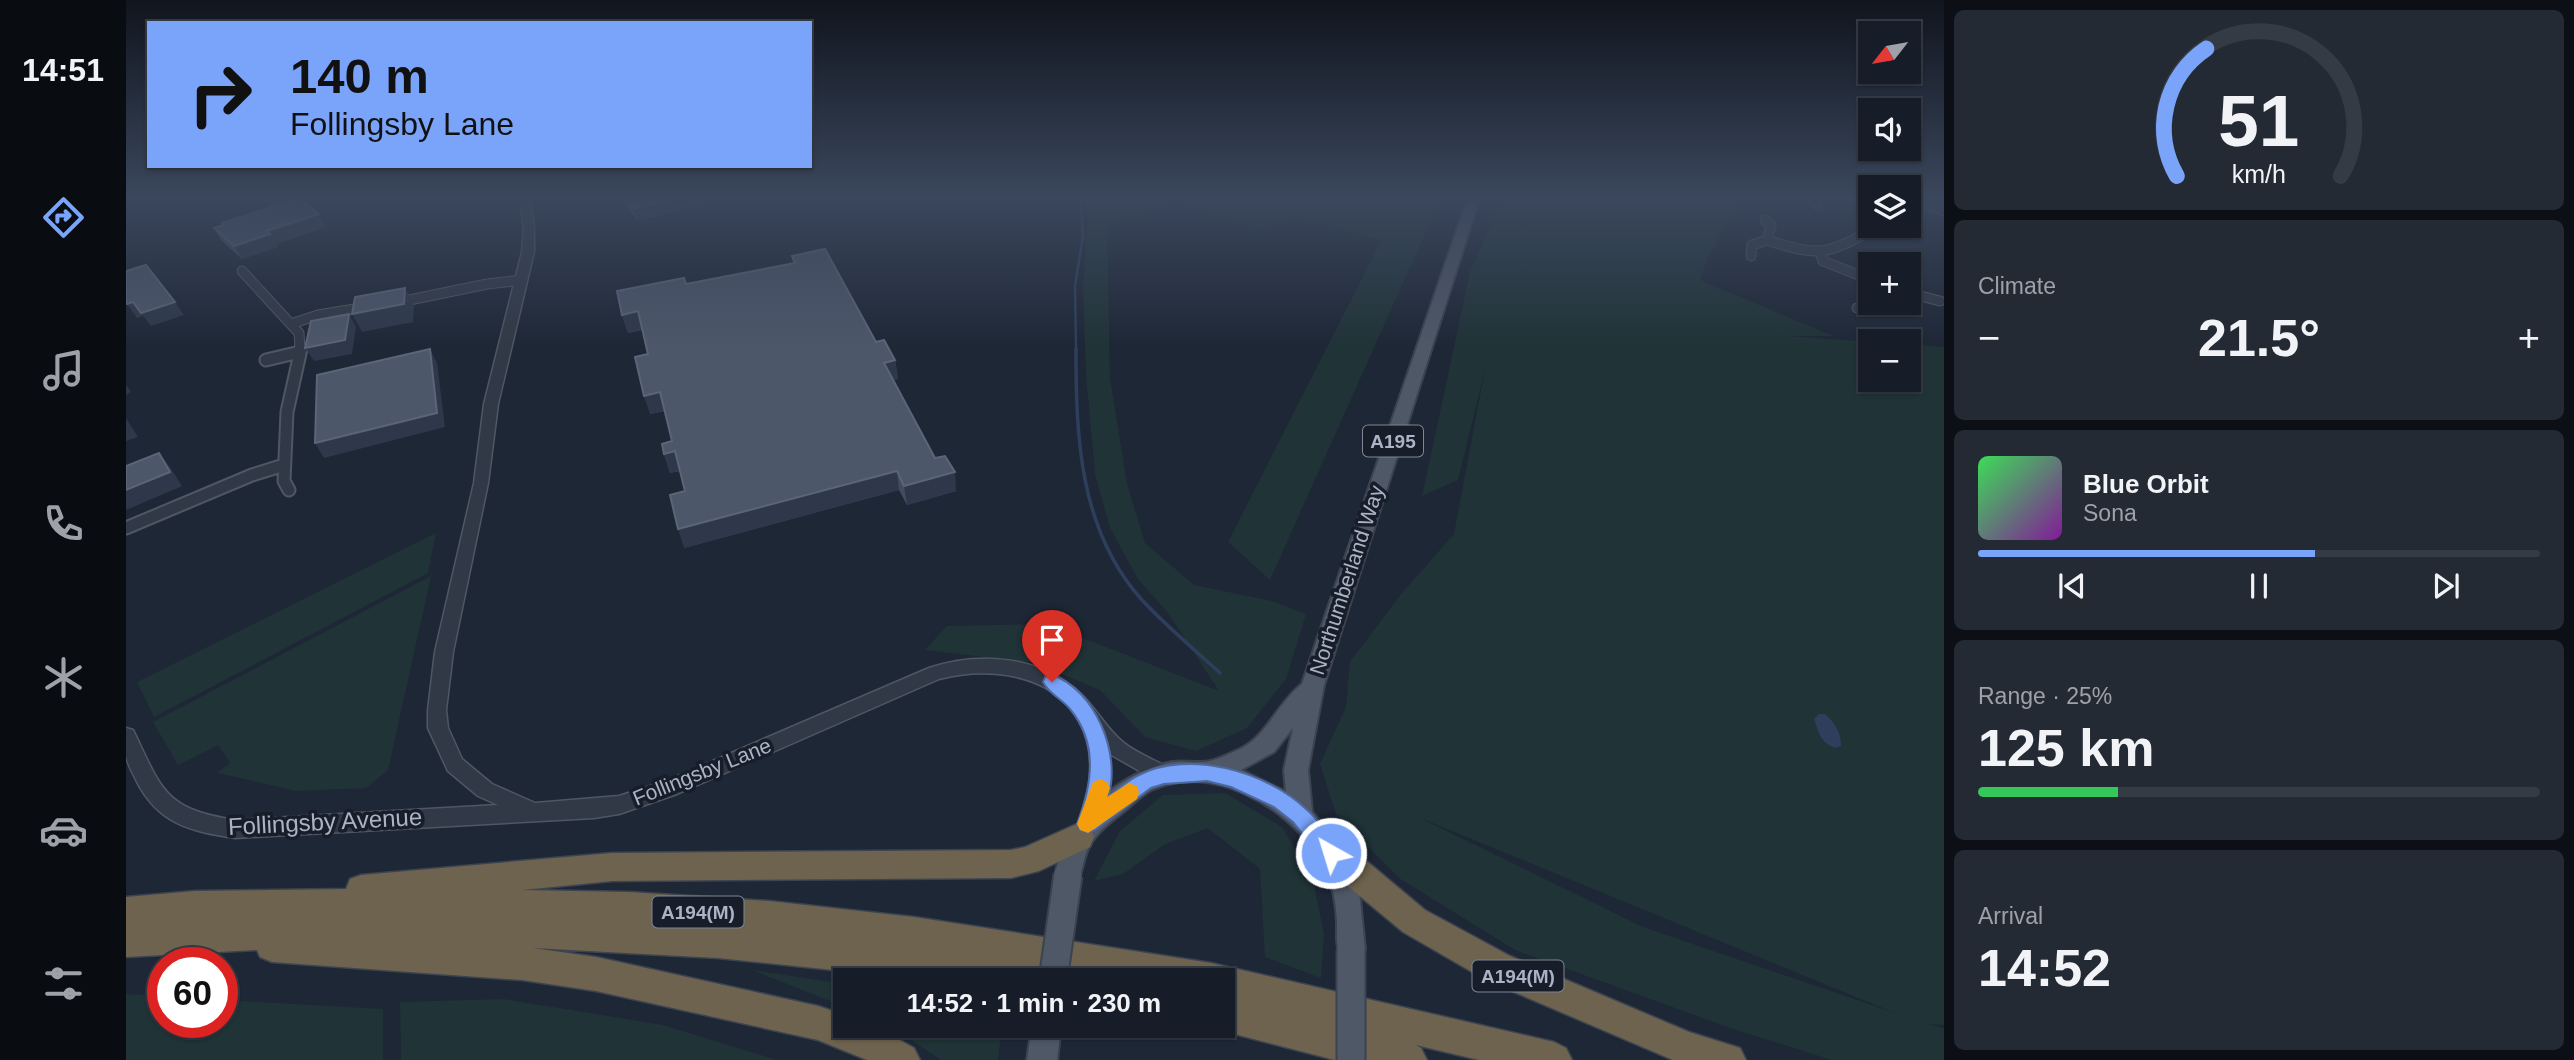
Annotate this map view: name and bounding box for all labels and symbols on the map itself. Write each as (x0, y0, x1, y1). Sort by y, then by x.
north arrow (1858, 21, 1922, 84)
road number: A195 (1363, 426, 1423, 456)
street label: Northumberland Way (1305, 482, 1388, 677)
pin (1022, 610, 1082, 682)
street label: Follingsby Lane (629, 733, 774, 810)
street label: Follingsby Avenue (227, 803, 423, 840)
position arrow (1294, 816, 1368, 890)
road number: A194(M) (652, 896, 744, 928)
speed limit sign: 60 (147, 947, 238, 1038)
road number: A194(M) (1472, 960, 1564, 992)

